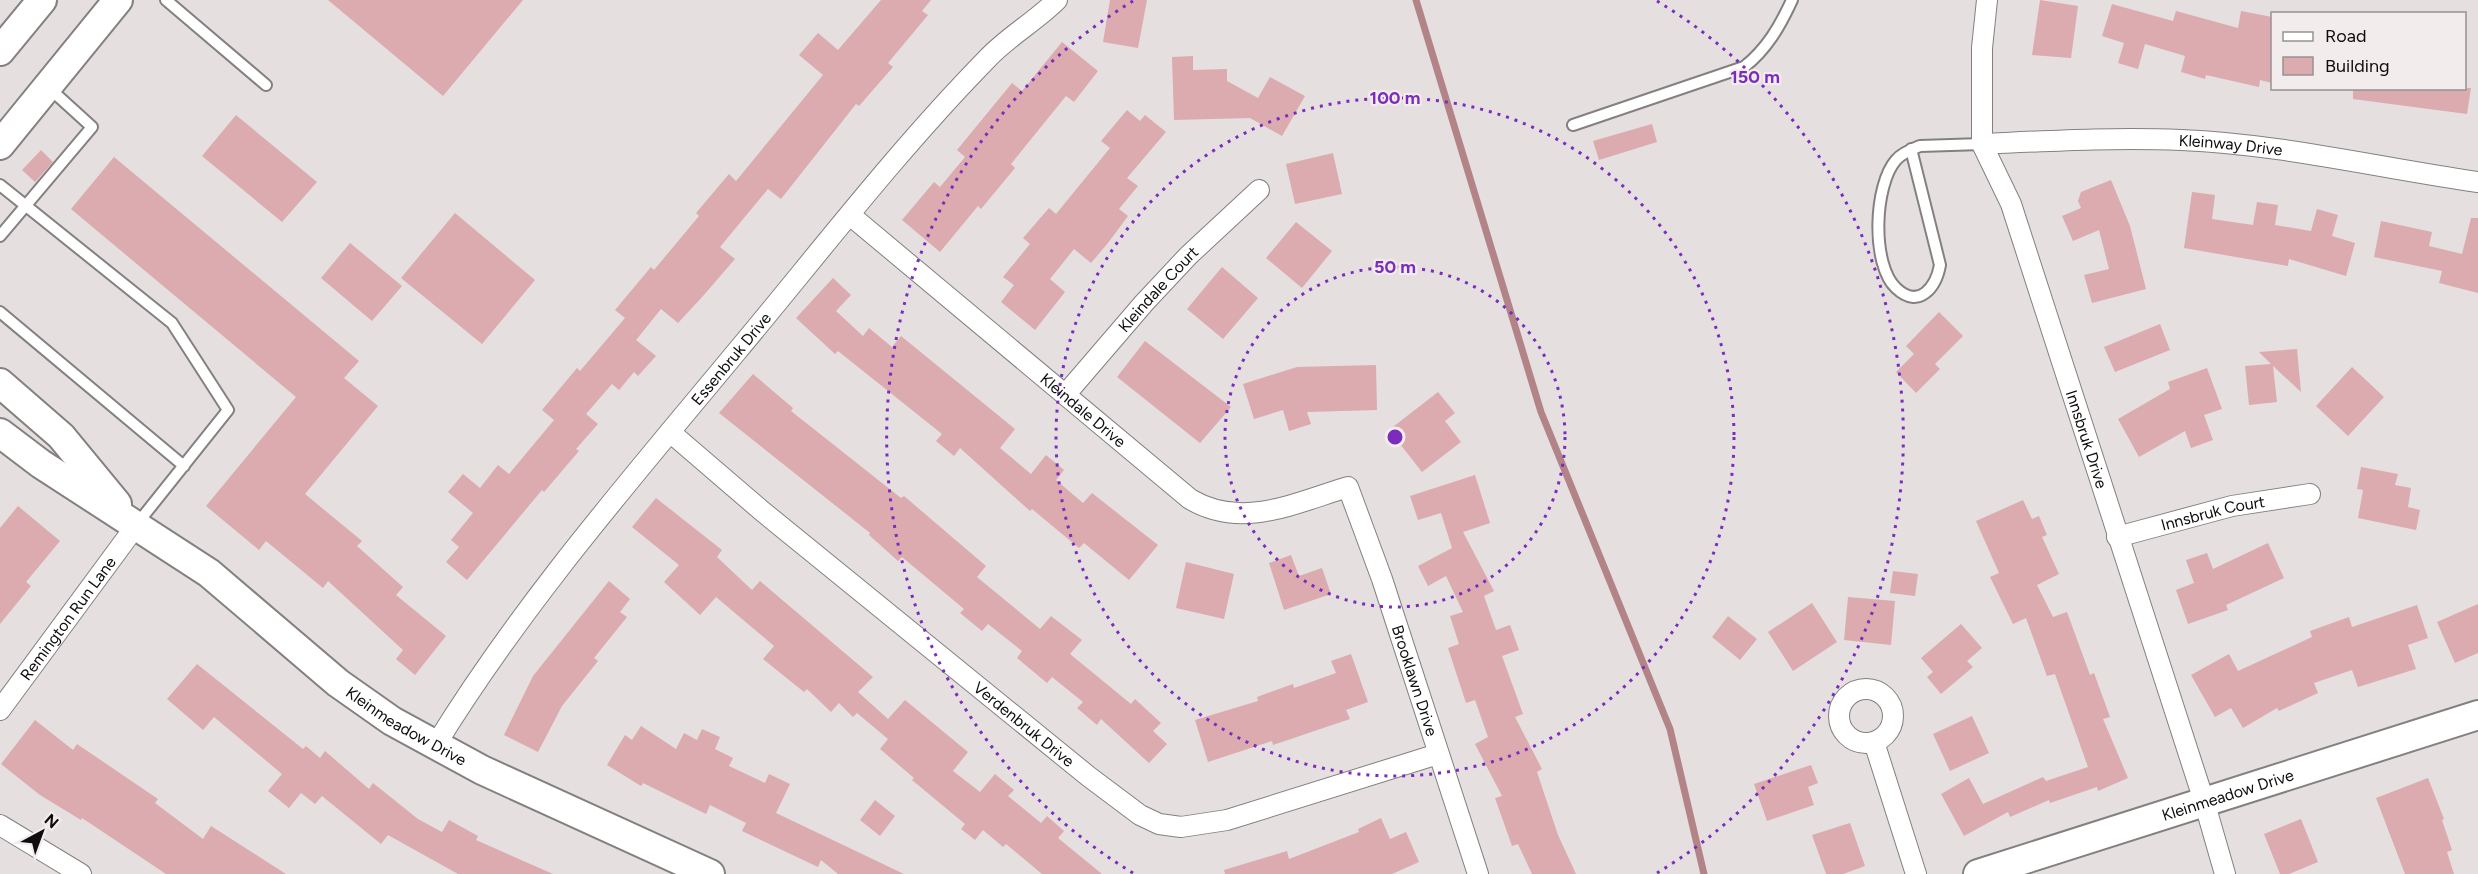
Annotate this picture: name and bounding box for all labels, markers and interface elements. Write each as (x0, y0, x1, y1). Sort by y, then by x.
legend (2271, 12, 2466, 90)
text: Road (2325, 25, 2366, 47)
text: Building (2325, 55, 2390, 77)
text: 150 m (1730, 66, 1780, 88)
text: 100 m (1370, 87, 1420, 109)
street label: Kleinway Drive (2178, 130, 2284, 159)
street label: Kleindale Court (1114, 242, 1202, 336)
text: 50 m (1374, 256, 1416, 278)
street label: Essenbruk Drive (687, 308, 775, 409)
street label: Kleindale Drive (1037, 369, 1130, 451)
street label: Innsbruk Drive (2062, 388, 2112, 491)
centre of rings (1385, 427, 1405, 447)
street label: Innsbruk Court (2159, 492, 2266, 534)
street label: Remington Run Lane (16, 553, 120, 684)
street label: Brooklawn Drive (1388, 623, 1442, 739)
street label: Verdenbruk Drive (970, 677, 1078, 771)
street label: Kleinmeadow Drive (342, 682, 470, 769)
street label: Kleinmeadow Drive (2159, 765, 2296, 824)
north arrow (12, 802, 72, 862)
text: N (41, 810, 62, 832)

